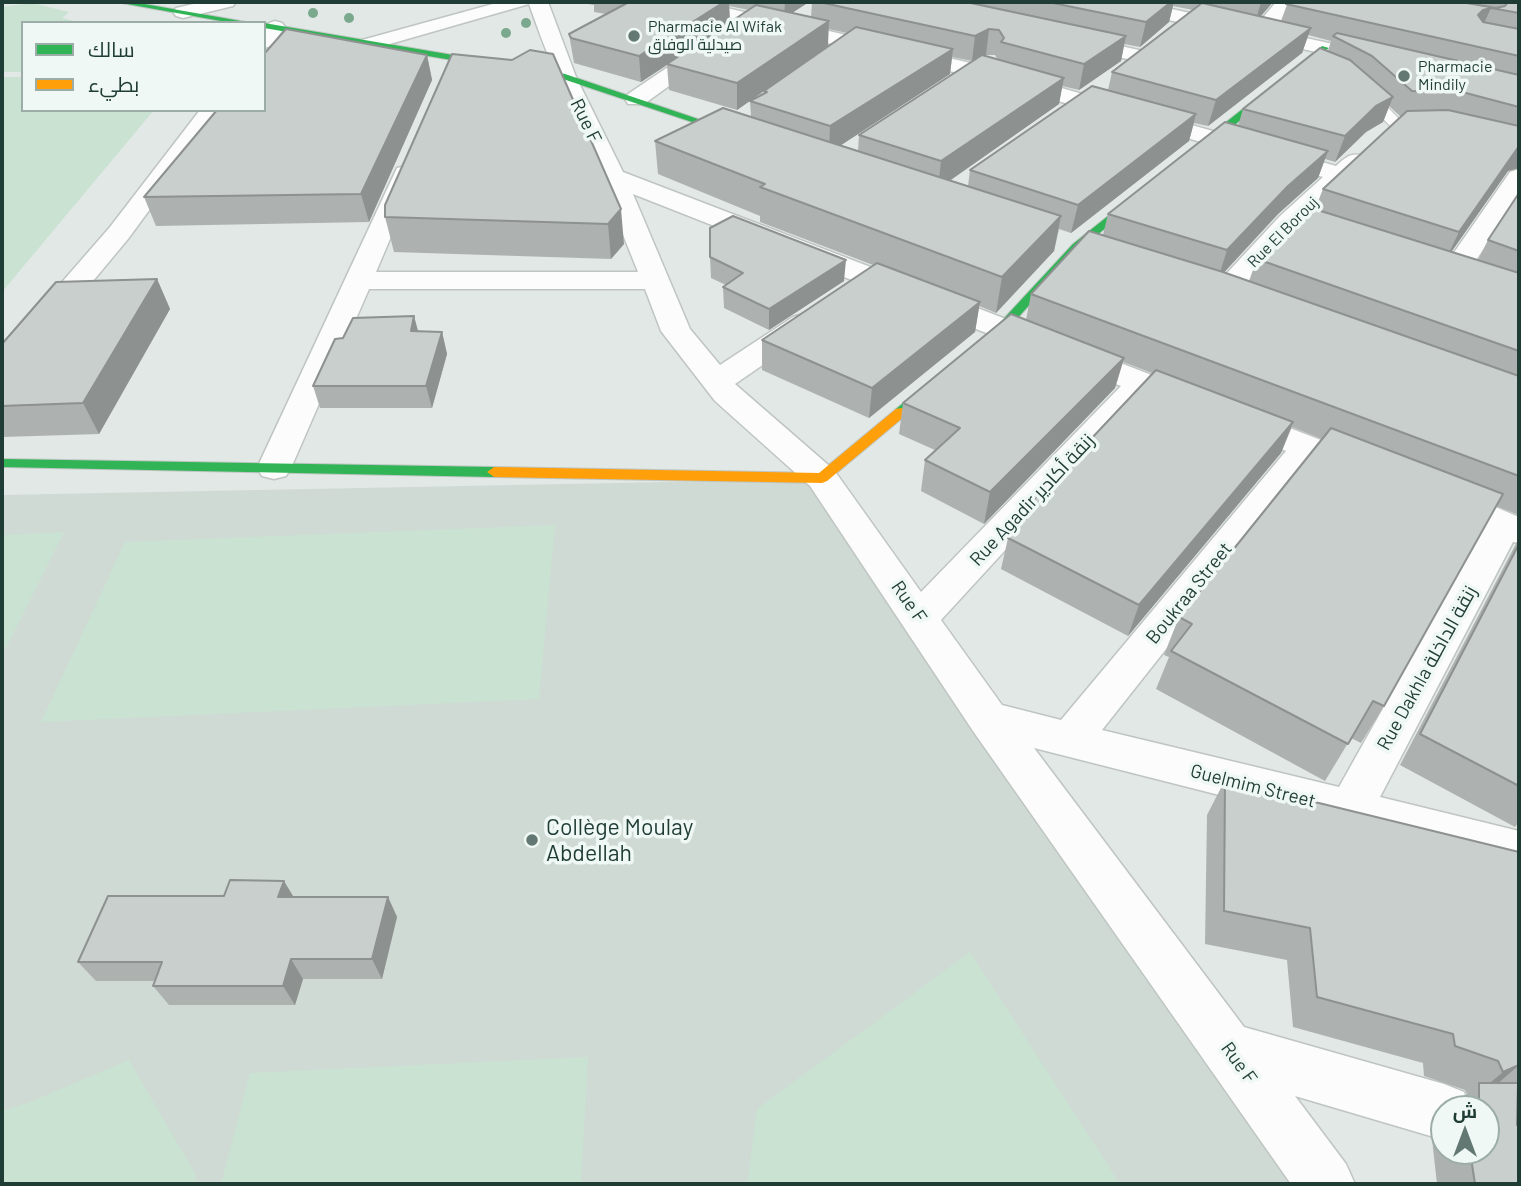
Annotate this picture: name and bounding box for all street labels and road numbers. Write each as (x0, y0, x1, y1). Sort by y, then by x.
street label: Rue F (566, 95, 606, 147)
street label: Rue El Borouj (1244, 193, 1322, 271)
street label: Rue Agadir زنقة أكادير (965, 429, 1099, 571)
street label: Boukraa Street (1141, 538, 1237, 648)
street label: Rue F (886, 576, 932, 628)
street label: Rue Dakhla زنقة الداخلة (1372, 582, 1482, 754)
street label: Guelmim Street (1188, 759, 1318, 813)
street label: Rue F (1216, 1037, 1262, 1089)

